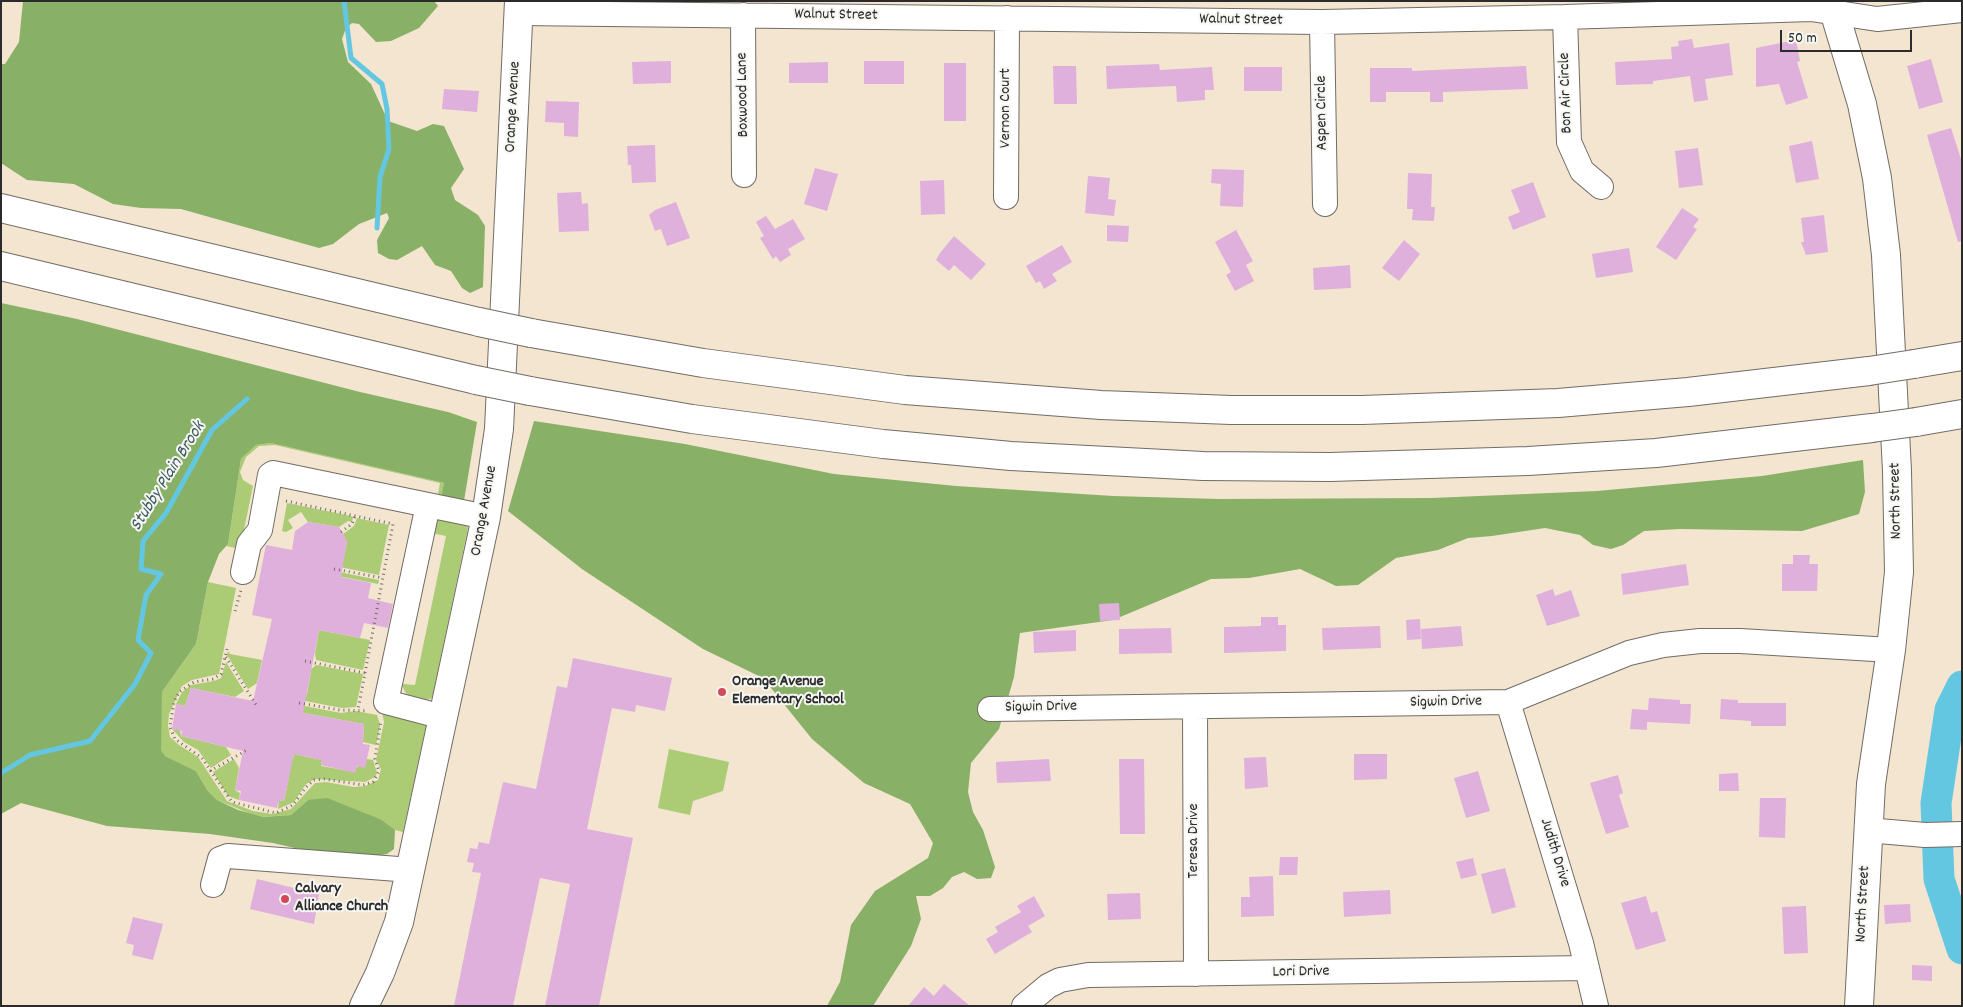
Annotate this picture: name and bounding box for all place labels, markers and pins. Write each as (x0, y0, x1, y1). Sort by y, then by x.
place label: Orange Avenue Elementary School (732, 673, 844, 711)
marker: Orange Avenue Elementary School (716, 686, 728, 698)
place label: Calvary Alliance Church (295, 880, 388, 918)
marker: Calvary Alliance Church (279, 893, 291, 905)

